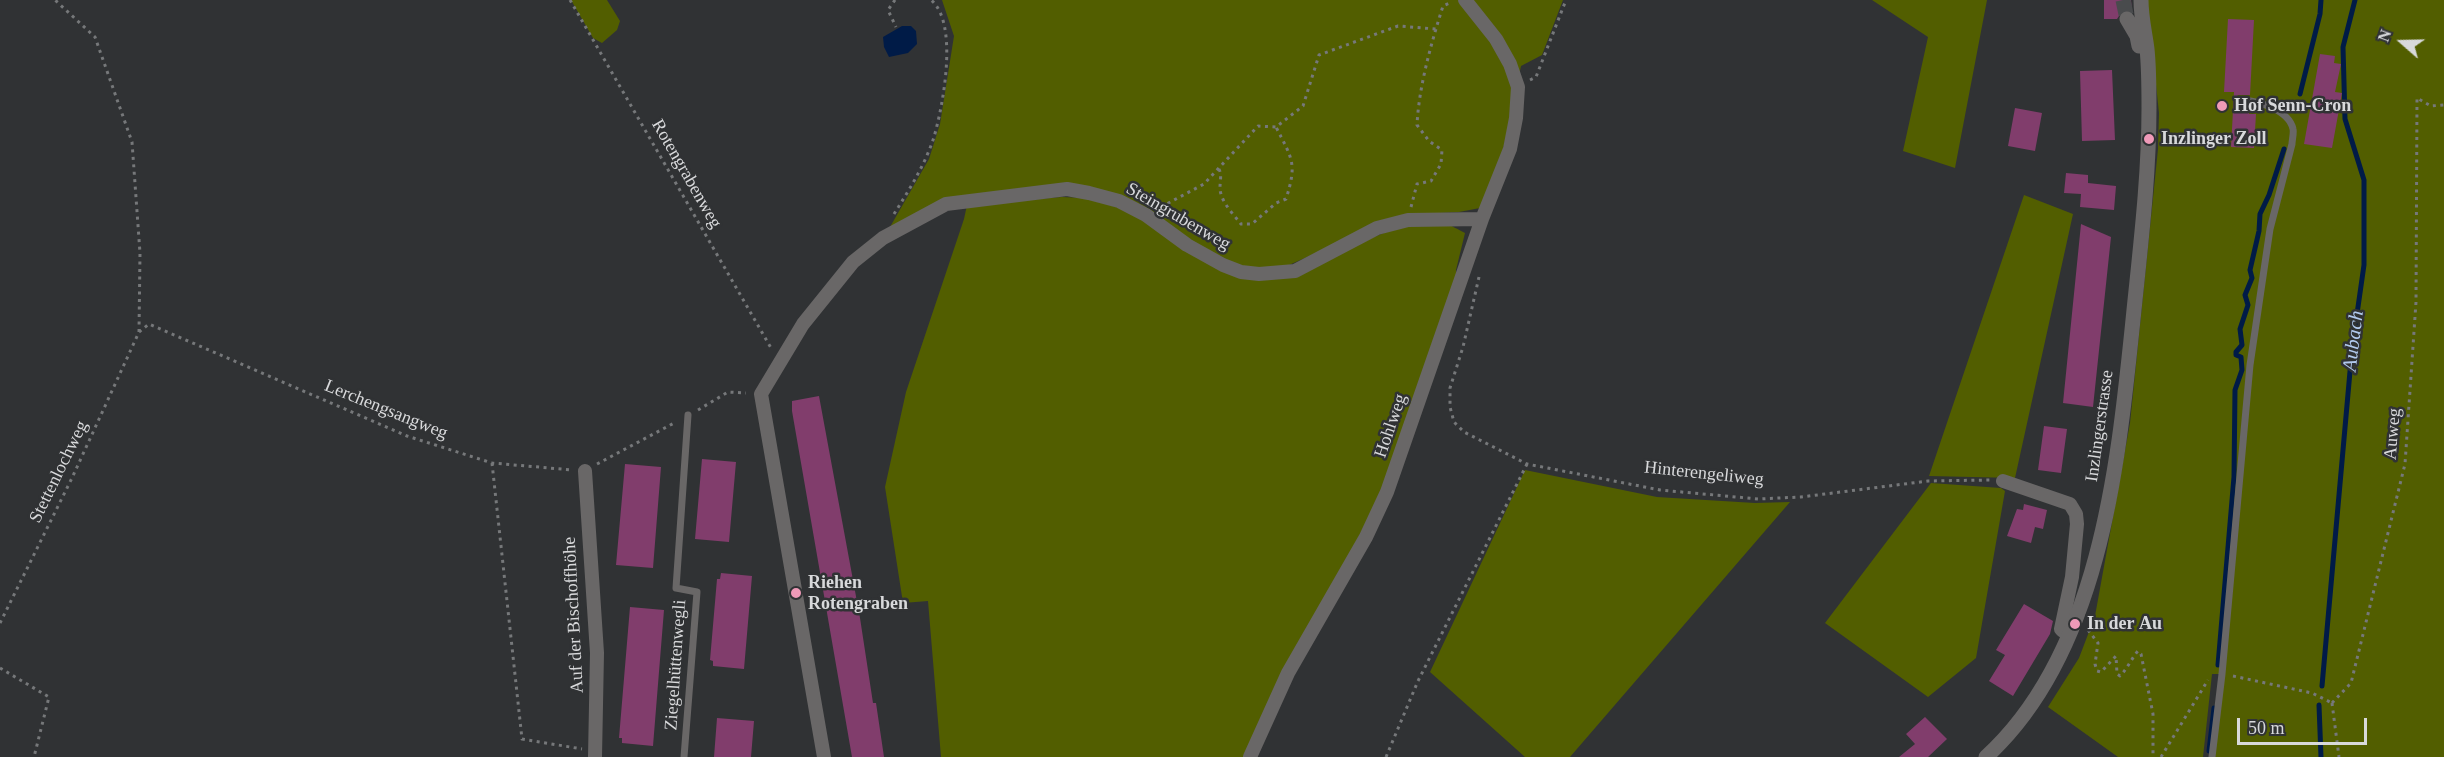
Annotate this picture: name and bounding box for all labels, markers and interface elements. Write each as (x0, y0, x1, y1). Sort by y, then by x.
north arrow (2372, 12, 2432, 72)
text: N (2375, 27, 2395, 44)
place label: Hof Senn-Cron (2234, 95, 2351, 117)
marker: Hof Senn-Cron (2215, 99, 2229, 113)
street label: Rotengrabenweg (646, 116, 726, 232)
place label: Inzlinger Zoll (2161, 128, 2267, 150)
marker: Inzlinger Zoll (2142, 132, 2156, 146)
street label: Steingrubenweg (1122, 178, 1234, 256)
water label: Aubach (2338, 309, 2370, 373)
street label: Inzlingerstrasse (2081, 369, 2119, 483)
street label: Lerchengsangweg (321, 375, 451, 445)
street label: Hohlweg (1370, 391, 1412, 461)
street label: Auweg (2380, 407, 2406, 461)
street label: Stettenlochweg (25, 417, 93, 527)
street label: Hinterengeliweg (1643, 457, 1765, 491)
street label: Auf der Bischoffhöhe (559, 536, 589, 694)
place label: Riehen Rotengraben (808, 572, 908, 614)
marker: Riehen Rotengraben (789, 586, 803, 600)
street label: Ziegelhüttenwegli (661, 599, 691, 731)
place label: In der Au (2087, 613, 2162, 635)
marker: In der Au (2068, 617, 2082, 631)
scale bar (2240, 706, 2370, 744)
text: 50 m (2248, 718, 2285, 738)

